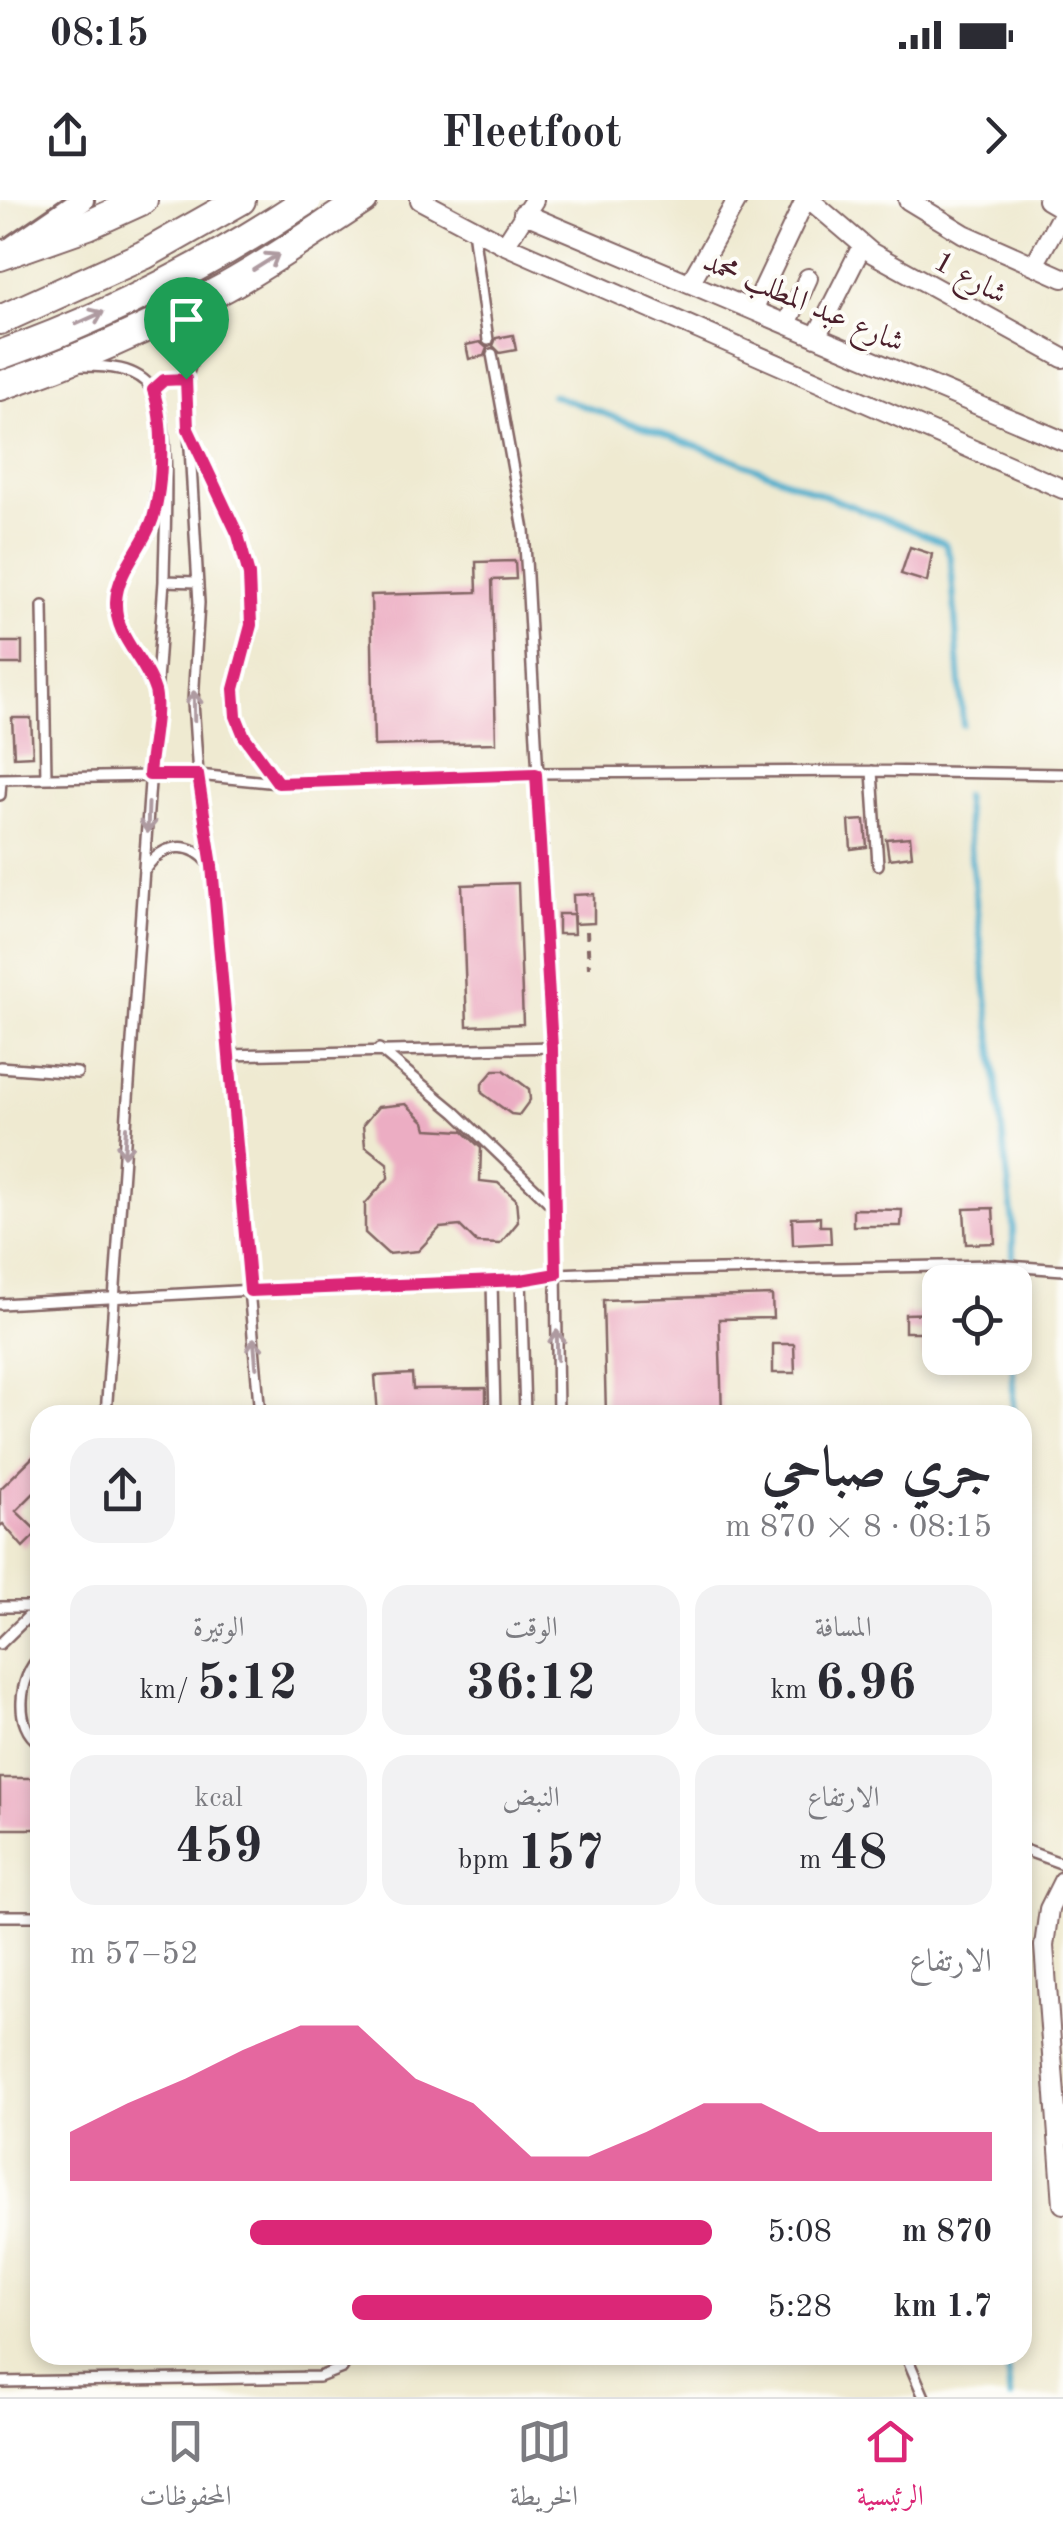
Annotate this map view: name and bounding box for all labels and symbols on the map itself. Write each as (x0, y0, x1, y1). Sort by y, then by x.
street label: شارع عبد المطلب محمد (695, 247, 908, 366)
street label: شارع 1 (925, 247, 1011, 318)
one-way arrow (251, 252, 279, 272)
pin (144, 277, 229, 380)
one-way arrow (74, 308, 105, 326)
one-way arrow (185, 690, 204, 723)
one-way arrow (138, 801, 157, 833)
one-way arrow (115, 1125, 134, 1158)
one-way arrow (548, 1329, 566, 1362)
one-way arrow (246, 1337, 265, 1369)

